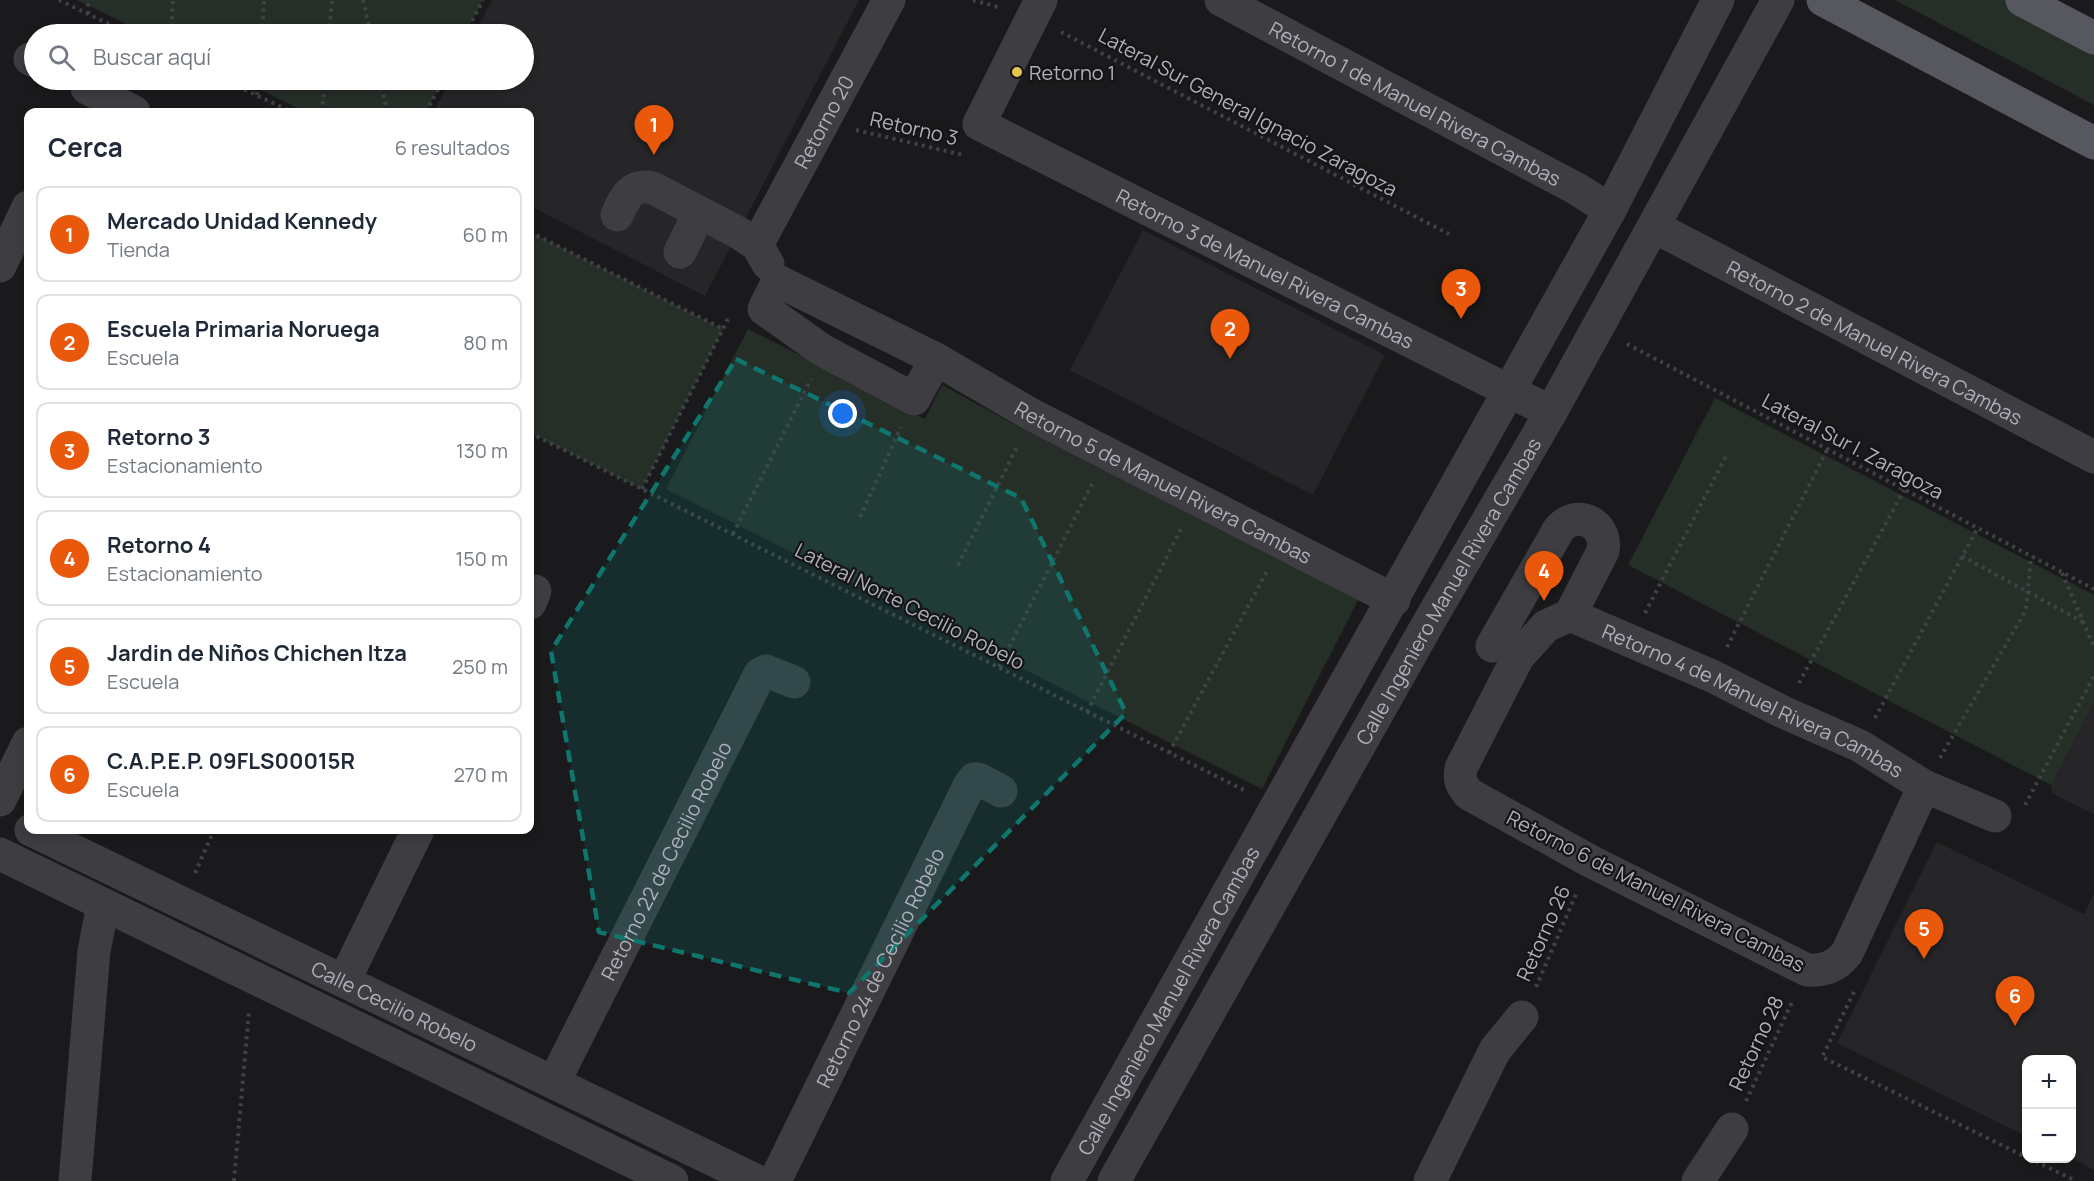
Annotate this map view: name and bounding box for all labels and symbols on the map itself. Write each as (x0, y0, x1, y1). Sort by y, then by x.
street label: Retorno 1 de Manuel Rivera Cambas (1265, 15, 1566, 192)
street label: Lateral Sur General Ignacio Zaragoza (1094, 22, 1402, 202)
place label: Retorno 1 (1029, 59, 1115, 86)
marker: Retorno 1 (1010, 65, 1024, 79)
street label: Retorno 20 (787, 70, 860, 173)
street label: Retorno 3 (867, 105, 961, 151)
pin: 1 (634, 106, 674, 155)
street label: Retorno 3 de Manuel Rivera Cambas (1112, 182, 1419, 354)
street label: Retorno 2 de Manuel Rivera Cambas (1722, 253, 2027, 431)
pin: 3 (1442, 270, 1480, 319)
pin: 2 (1210, 310, 1250, 359)
street label: Lateral Sur I. Zaragoza (1757, 387, 1949, 505)
street label: Retorno 5 de Manuel Rivera Cambas (1010, 394, 1317, 569)
your location (828, 399, 857, 428)
street label: Calle Ingeniero Manuel Rivera Cambas (1349, 432, 1547, 749)
street label: Lateral Norte Cecilio Robelo (791, 536, 1030, 676)
pin: 4 (1524, 552, 1564, 601)
street label: Retorno 4 de Manuel Rivera Cambas (1598, 617, 1909, 783)
street label: Retorno 22 de Cecilio Robelo (594, 736, 737, 985)
street label: Retorno 6 de Manuel Rivera Cambas (1502, 804, 1810, 978)
street label: Calle Ingeniero Manuel Rivera Cambas (1071, 841, 1265, 1160)
street label: Retorno 24 de Cecilio Robelo (810, 843, 950, 1092)
street label: Retorno 26 (1510, 881, 1576, 985)
pin: 5 (1904, 910, 1944, 959)
street label: Calle Cecilio Robelo (307, 954, 483, 1058)
pin: 6 (1996, 976, 2034, 1026)
street label: Retorno 28 (1722, 991, 1790, 1095)

